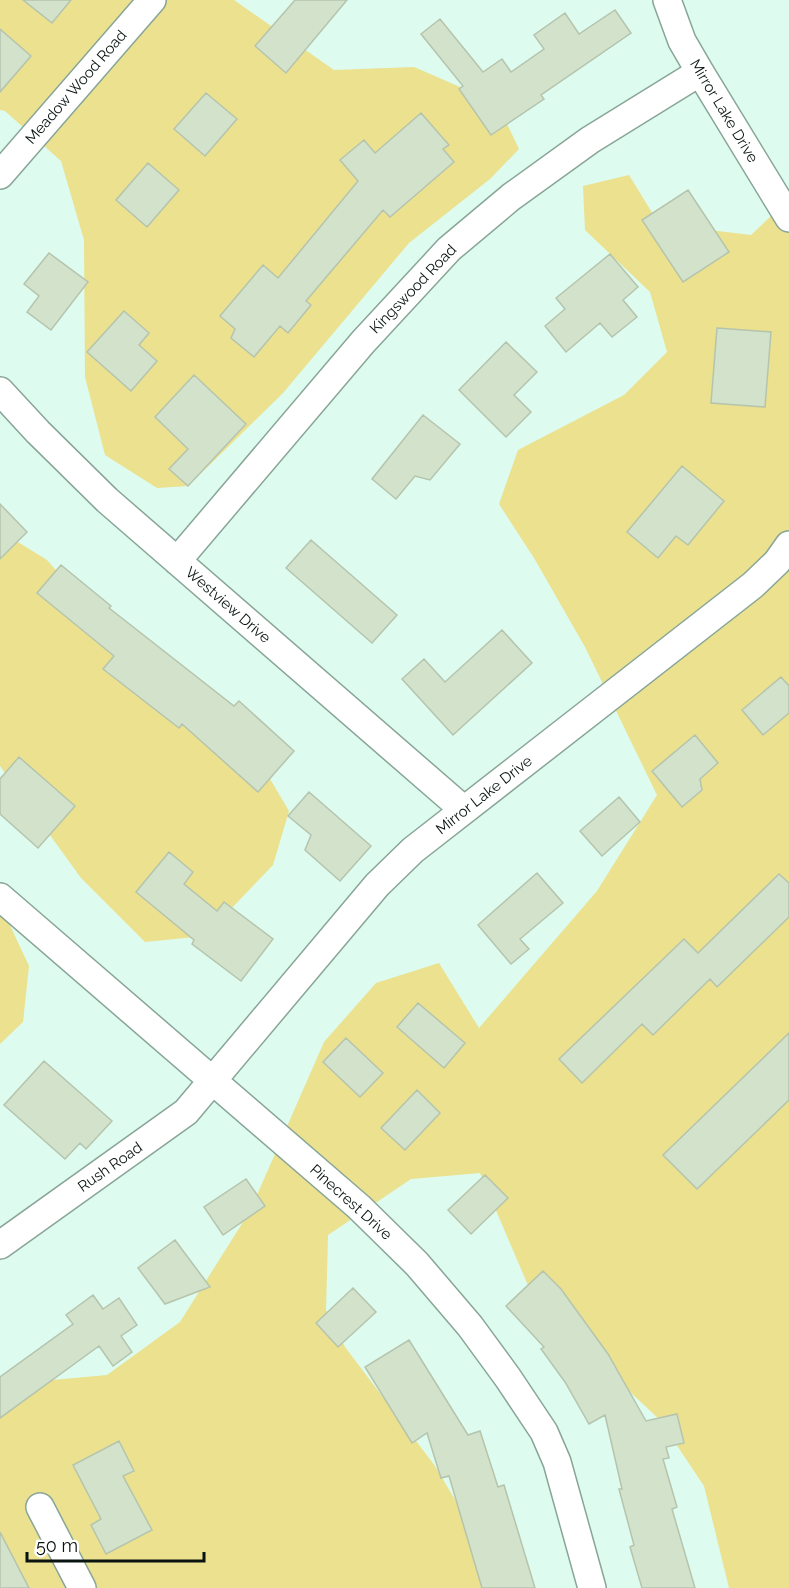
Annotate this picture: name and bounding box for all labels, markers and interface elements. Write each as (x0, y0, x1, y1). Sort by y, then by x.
street label: Meadow Wood Road (22, 26, 130, 148)
street label: Mirror Lake Drive (686, 56, 762, 166)
street label: Kingswood Road (366, 241, 460, 337)
street label: Westview Drive (182, 563, 274, 647)
street label: Mirror Lake Drive (432, 752, 536, 838)
street label: Rush Road (74, 1138, 146, 1196)
street label: Pinecrest Drive (306, 1160, 396, 1244)
scale bar (27, 1525, 204, 1563)
text: 50 m (36, 1535, 78, 1556)

